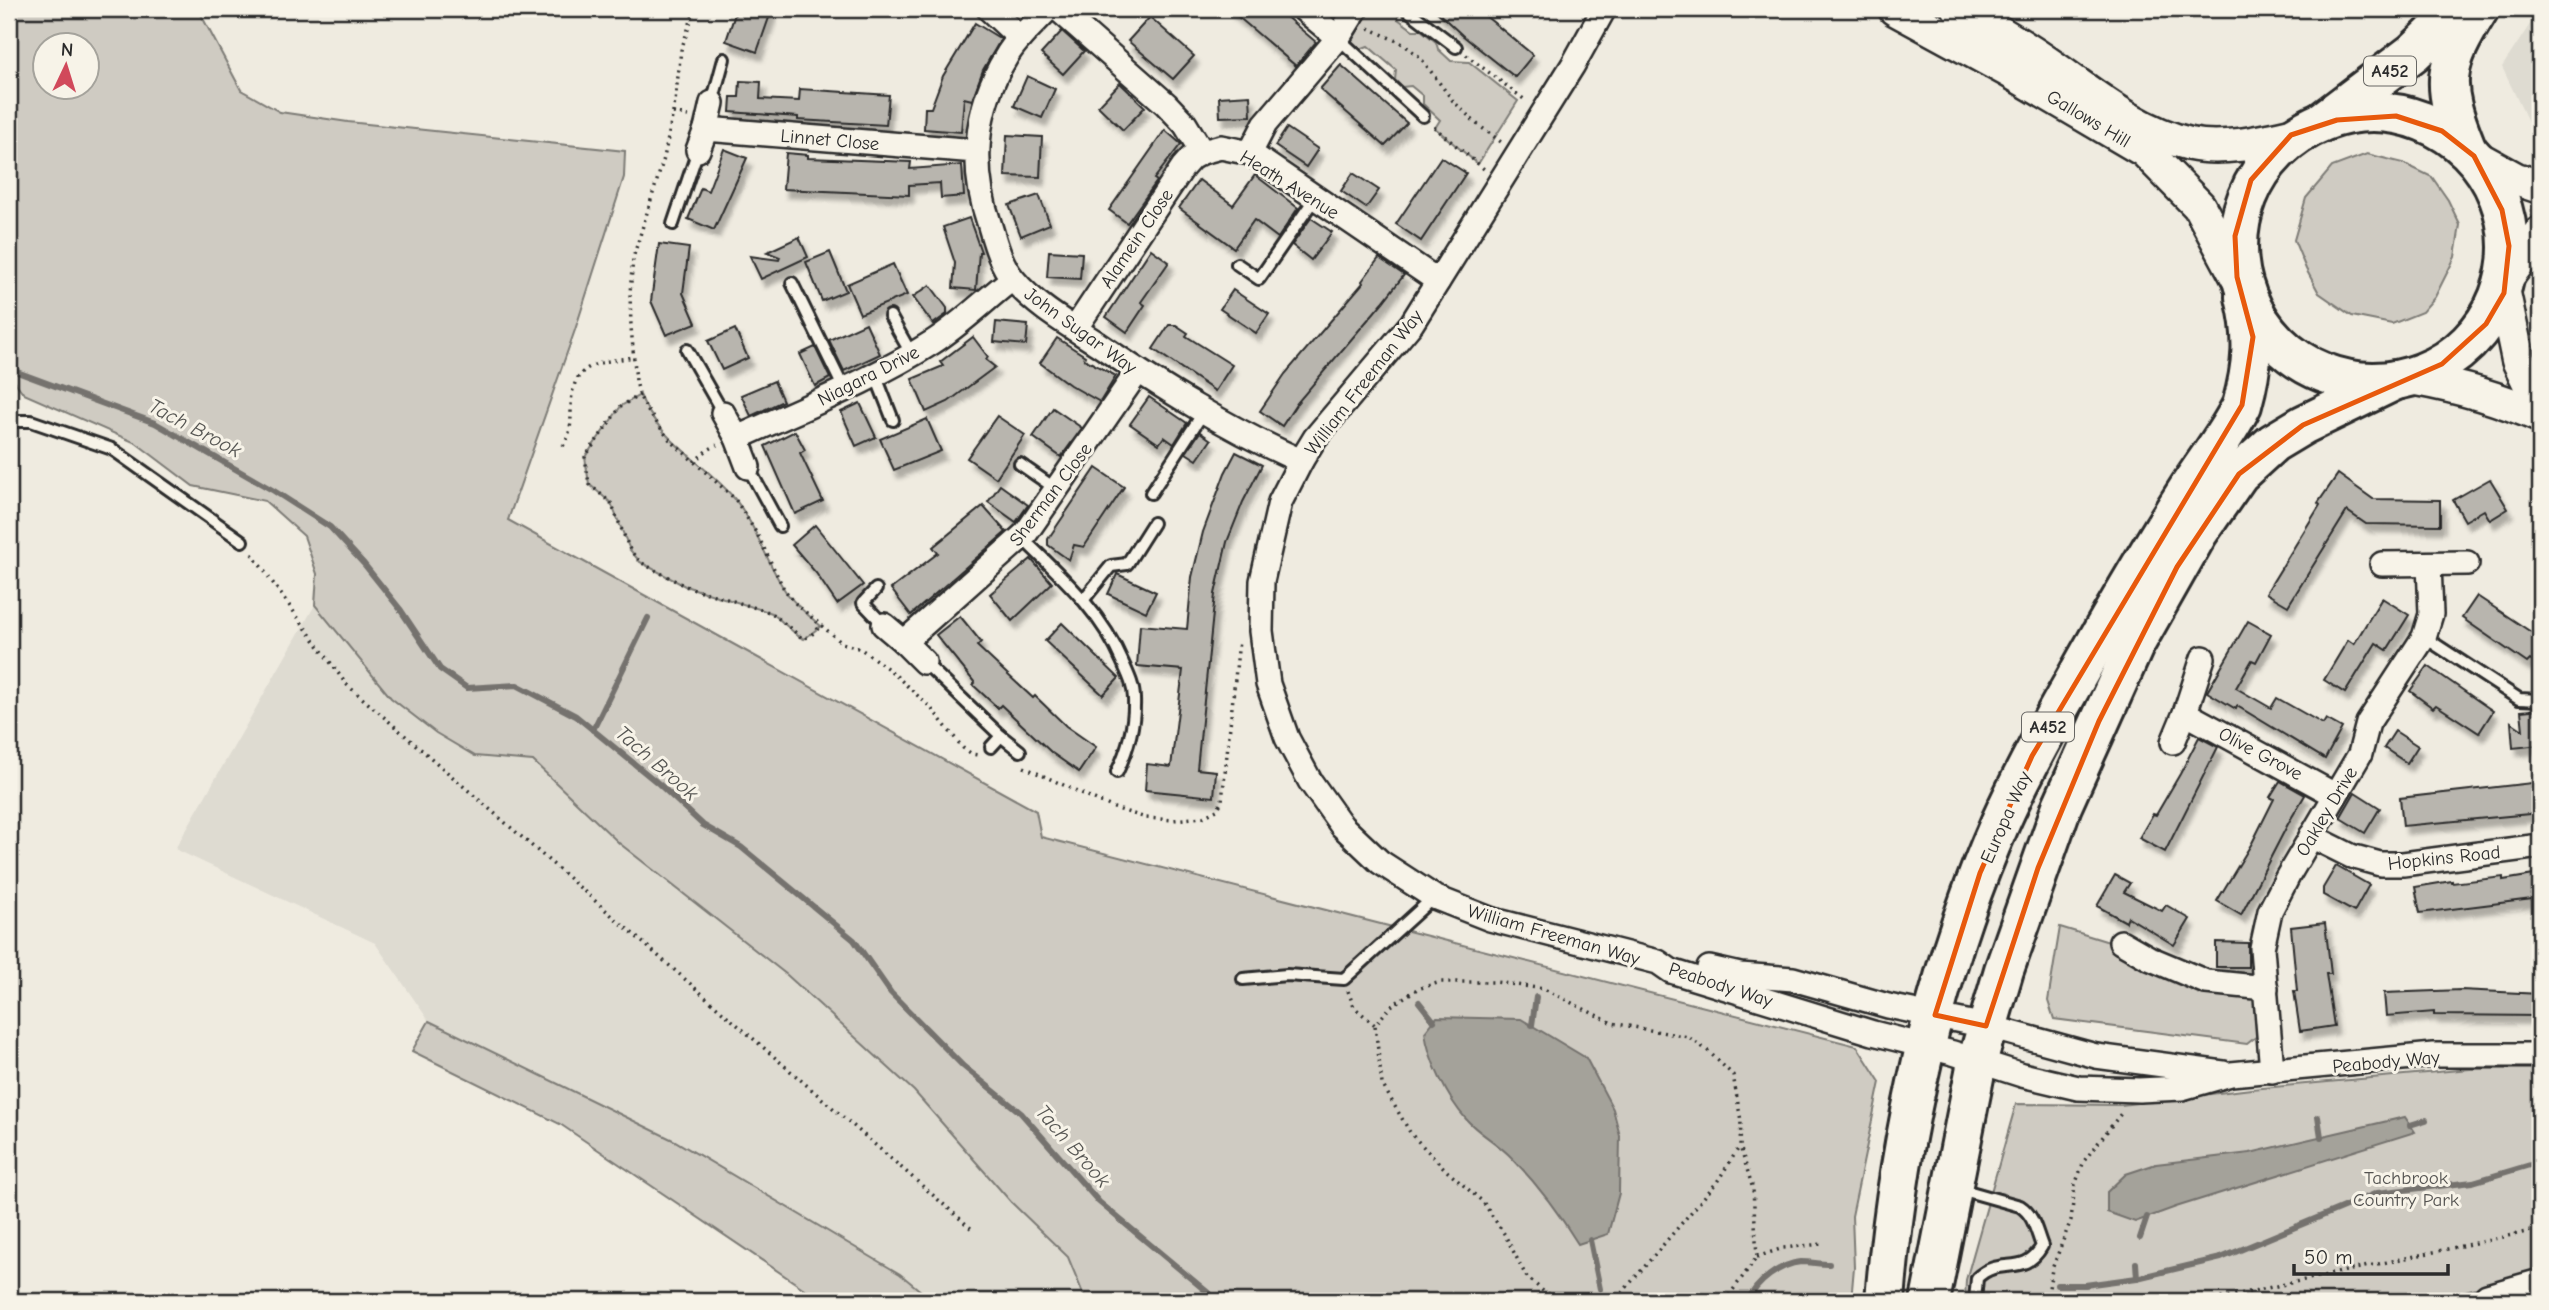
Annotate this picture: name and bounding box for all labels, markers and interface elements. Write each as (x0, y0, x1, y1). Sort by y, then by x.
north arrow (32, 32, 102, 102)
text: N (60, 39, 74, 61)
road number: A452 (2364, 56, 2416, 86)
street label: Gallows Hill (2043, 85, 2134, 152)
street label: Linnet Close (780, 125, 880, 155)
street label: Heath Avenue (1236, 146, 1343, 224)
street label: Alamein Close (1096, 185, 1178, 292)
street label: John Sugar Way (1020, 283, 1141, 379)
street label: William Freeman Way (1300, 305, 1428, 460)
street label: Niagara Drive (814, 341, 923, 411)
water label: Tach Brook (145, 394, 246, 463)
street label: Sherman Close (1005, 439, 1097, 550)
road number: A452 (2022, 712, 2074, 742)
water label: Tach Brook (611, 721, 704, 806)
street label: Olive Grove (2215, 723, 2306, 785)
street label: Oakley Drive (2292, 763, 2362, 860)
street label: Europa Way (1976, 768, 2036, 867)
street label: Hopkins Road (2387, 841, 2502, 875)
street label: William Freeman Way (1465, 900, 1643, 970)
street label: Peabody Way (1666, 958, 1776, 1012)
street label: Peabody Way (2331, 1046, 2441, 1078)
water label: Tach Brook (1031, 1100, 1116, 1193)
park label: Tachbrook Country Park (2353, 1167, 2460, 1211)
scale bar (2294, 1233, 2448, 1277)
text: 50 m (2304, 1245, 2353, 1269)

